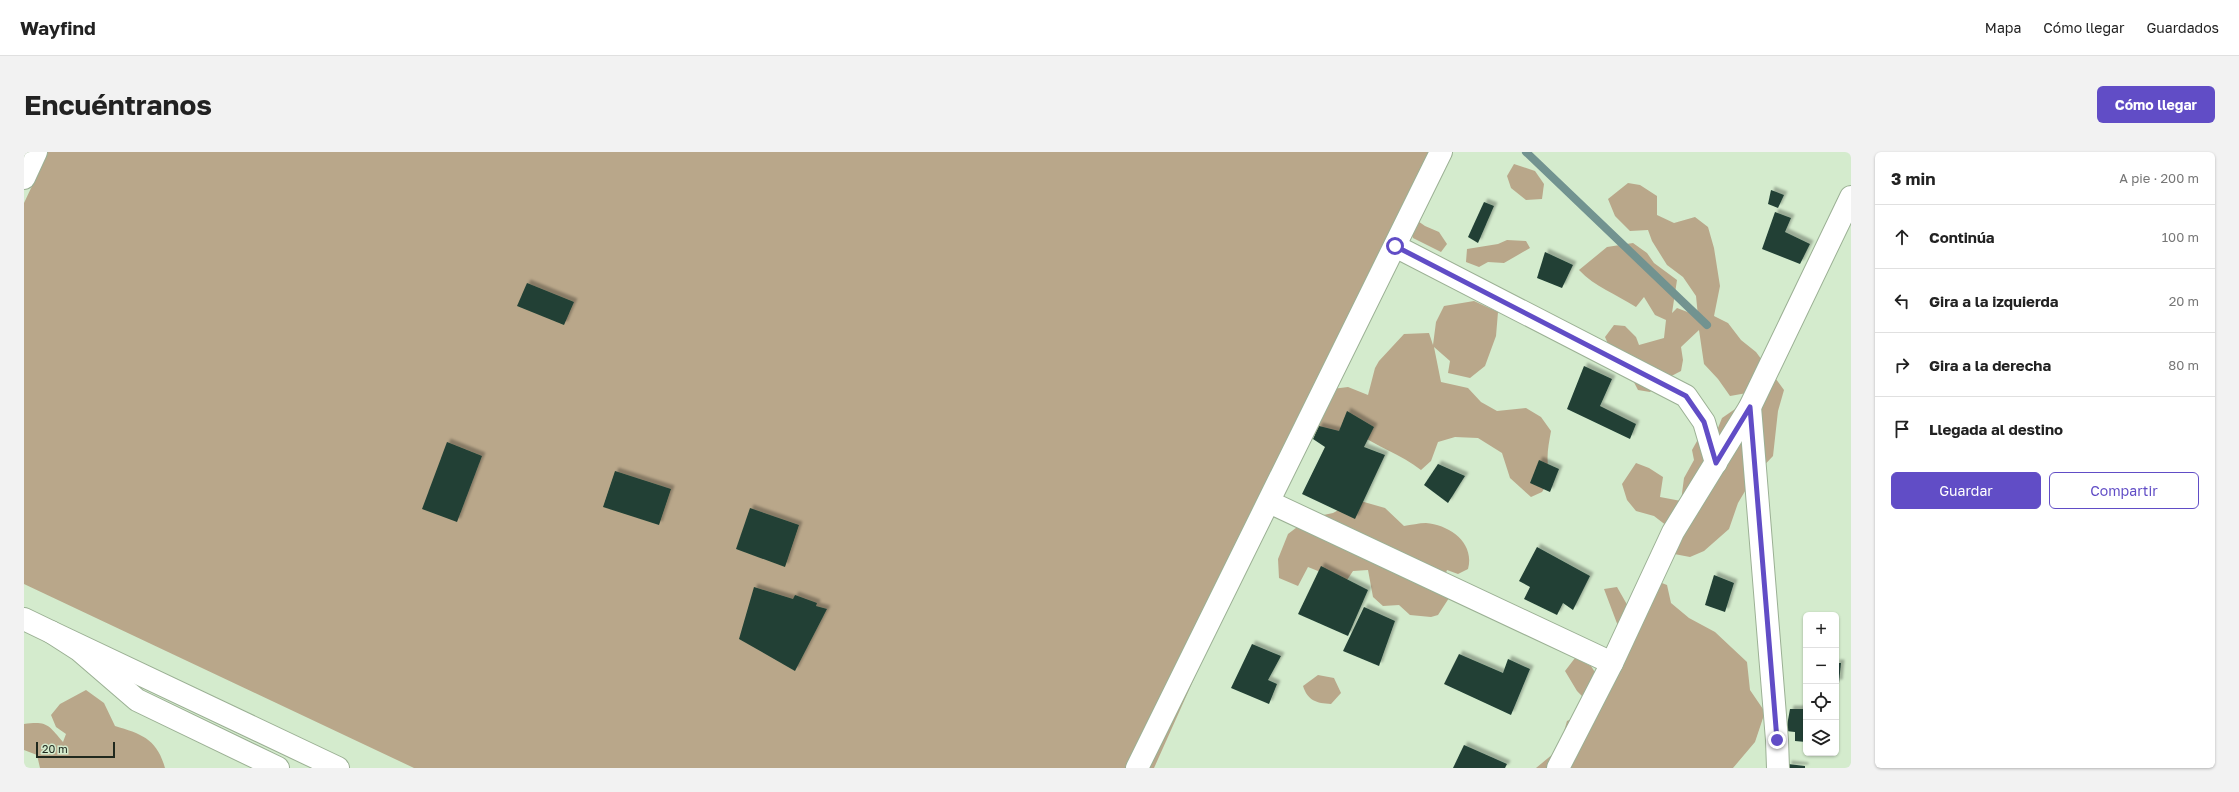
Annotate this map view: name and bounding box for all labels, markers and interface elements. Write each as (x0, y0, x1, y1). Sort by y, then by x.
text: Wayfind (20, 16, 96, 39)
text: Mapa (1985, 19, 2021, 36)
text: Cómo llegar (2043, 19, 2124, 36)
text: Guardados (2146, 19, 2219, 36)
button: Cómo llegar (2097, 86, 2215, 123)
text: Encuéntranos (24, 88, 212, 121)
text: 3 min (1891, 168, 1935, 189)
text: A pie · 200 m (2119, 170, 2199, 186)
icon: ahead (1891, 226, 1913, 248)
text: Continúa (1929, 228, 1995, 246)
text: 100 m (2162, 229, 2199, 245)
route start (1386, 237, 1404, 255)
icon: left (1891, 290, 1913, 312)
text: Gira a la izquierda (1929, 292, 2059, 310)
text: 20 m (2169, 293, 2199, 309)
icon: right (1891, 354, 1913, 376)
text: Gira a la derecha (1929, 356, 2051, 374)
text: 80 m (2168, 357, 2199, 373)
icon: arrive (1891, 418, 1913, 440)
text: Llegada al destino (1929, 420, 2063, 438)
button: Guardar (1891, 472, 2041, 509)
button: Compartir (2049, 472, 2199, 509)
map controls (1803, 612, 1839, 756)
button: + (1803, 612, 1839, 648)
button: − (1803, 648, 1839, 684)
button: locate (1803, 684, 1839, 720)
button: layers (1803, 720, 1839, 756)
route end (1768, 731, 1786, 749)
scale bar (36, 740, 115, 759)
text: 20 m (42, 742, 68, 755)

